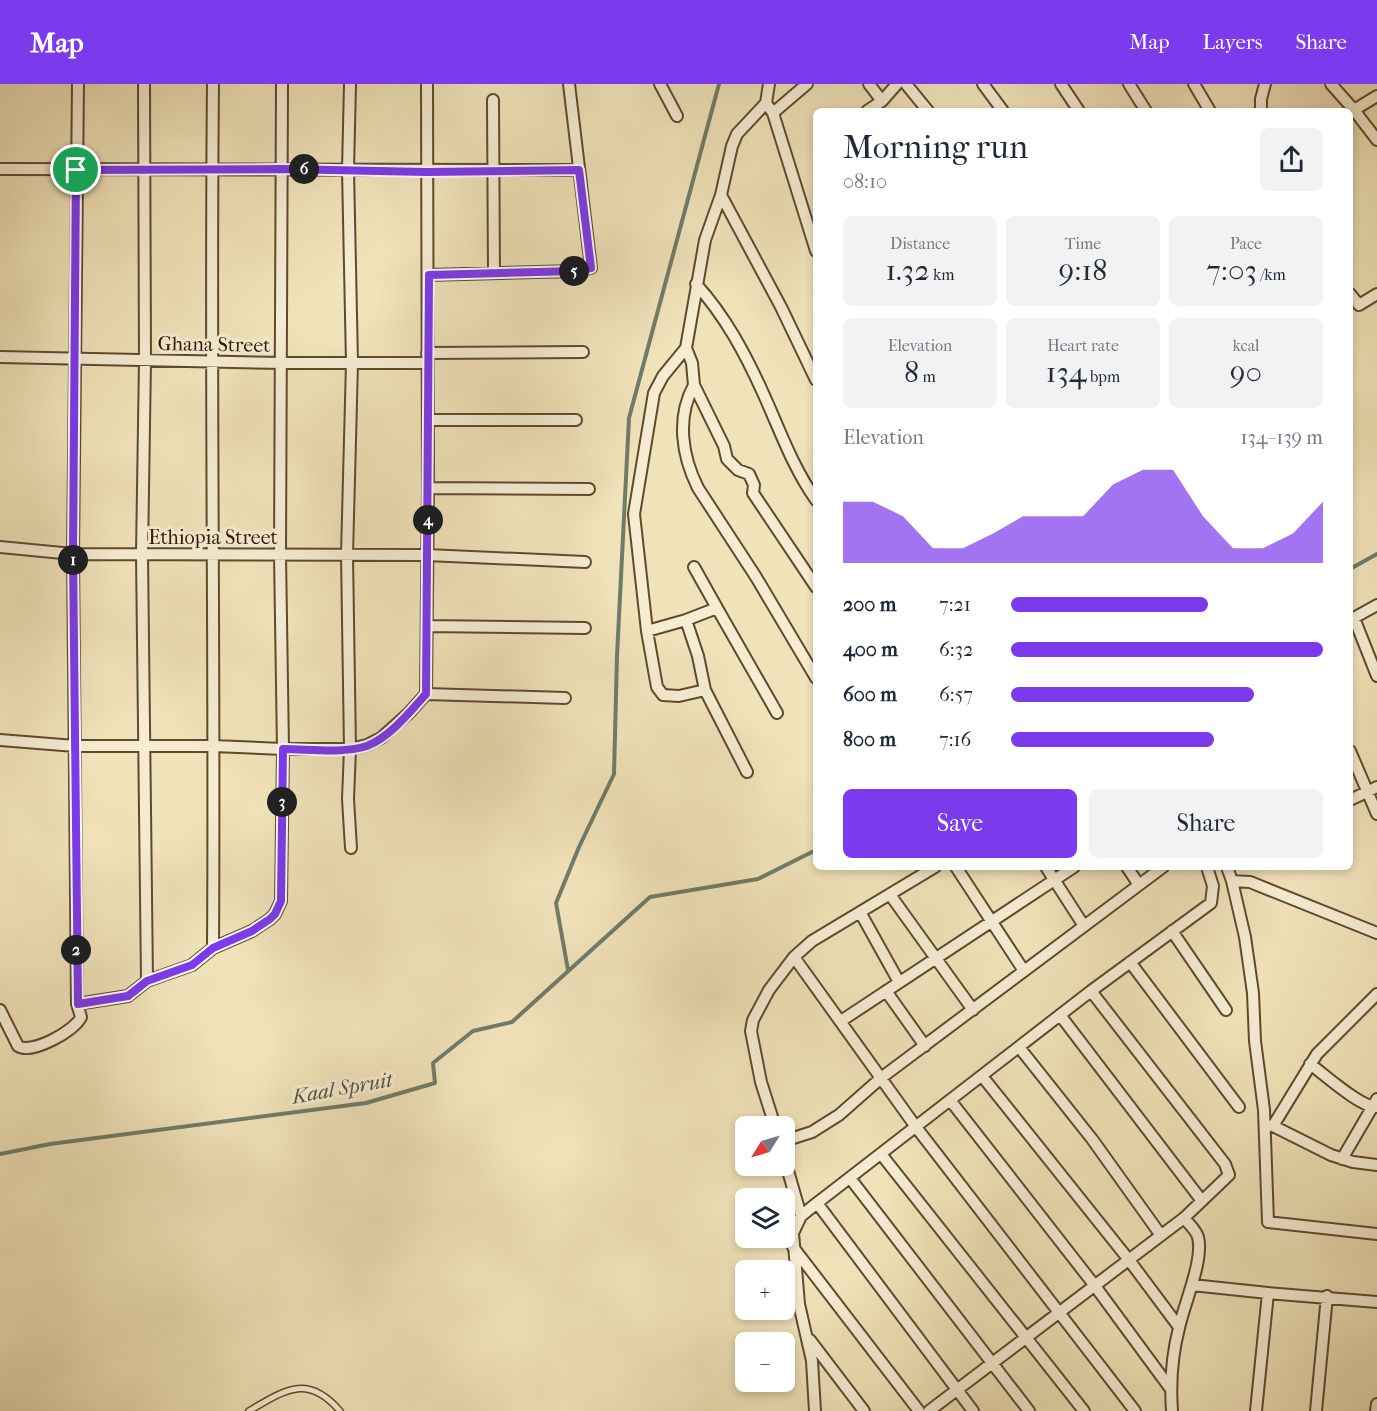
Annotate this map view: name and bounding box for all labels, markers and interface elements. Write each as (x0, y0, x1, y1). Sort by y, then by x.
text: Map (30, 26, 84, 59)
text: Map (1129, 30, 1170, 54)
text: Layers (1203, 30, 1262, 54)
text: Share (1295, 30, 1347, 54)
text: Morning run (843, 128, 1028, 167)
button: share (1260, 128, 1323, 191)
pin (50, 144, 101, 195)
icon: arrive (59, 153, 92, 186)
pin: 6 (289, 154, 319, 184)
text: 6 (300, 159, 308, 178)
text: 08:10 (843, 170, 887, 193)
text: Distance (890, 234, 950, 253)
text: Time (1065, 234, 1101, 253)
text: Pace (1230, 234, 1262, 253)
text: 1.32 (885, 253, 930, 288)
text: 9:18 (1059, 253, 1107, 288)
text: 7:03 (1206, 253, 1257, 288)
pin: 5 (559, 256, 589, 286)
text: 5 (571, 261, 577, 280)
text: km (930, 265, 955, 284)
text: /km (1257, 265, 1286, 284)
street label: Ghana Street (158, 332, 270, 357)
text: Elevation (888, 336, 952, 355)
text: Heart rate (1047, 336, 1119, 355)
text: kcal (1233, 336, 1259, 355)
text: 8 (904, 355, 919, 390)
text: 134 (1046, 355, 1087, 390)
text: 90 (1230, 355, 1262, 390)
text: m (919, 367, 936, 386)
text: bpm (1087, 367, 1120, 386)
text: Elevation (843, 426, 924, 449)
text: 134–139 m (1240, 426, 1323, 449)
pin: 4 (413, 505, 443, 535)
text: 4 (423, 510, 433, 529)
street label: Ethiopia Street (148, 526, 278, 549)
pin: 1 (58, 545, 88, 575)
text: 1 (70, 550, 76, 569)
text: 200 m (843, 593, 896, 616)
text: 7:21 (939, 593, 971, 616)
text: 400 m (843, 638, 898, 661)
text: 6:32 (939, 638, 973, 661)
text: 600 m (843, 683, 897, 706)
text: 6:57 (939, 683, 973, 706)
text: 800 m (843, 728, 896, 751)
text: 7:16 (939, 728, 971, 751)
pin: 3 (267, 787, 297, 817)
button: Save (843, 789, 1077, 858)
button: Share (1089, 789, 1323, 858)
text: 3 (279, 792, 285, 811)
pin: 2 (61, 935, 91, 965)
text: 2 (72, 940, 80, 959)
water label: Kaal Spruit (288, 1067, 396, 1109)
north arrow (735, 1116, 795, 1176)
map controls (735, 1116, 795, 1392)
button: layers (735, 1188, 795, 1248)
button: + (735, 1260, 795, 1320)
button: − (735, 1332, 795, 1392)

